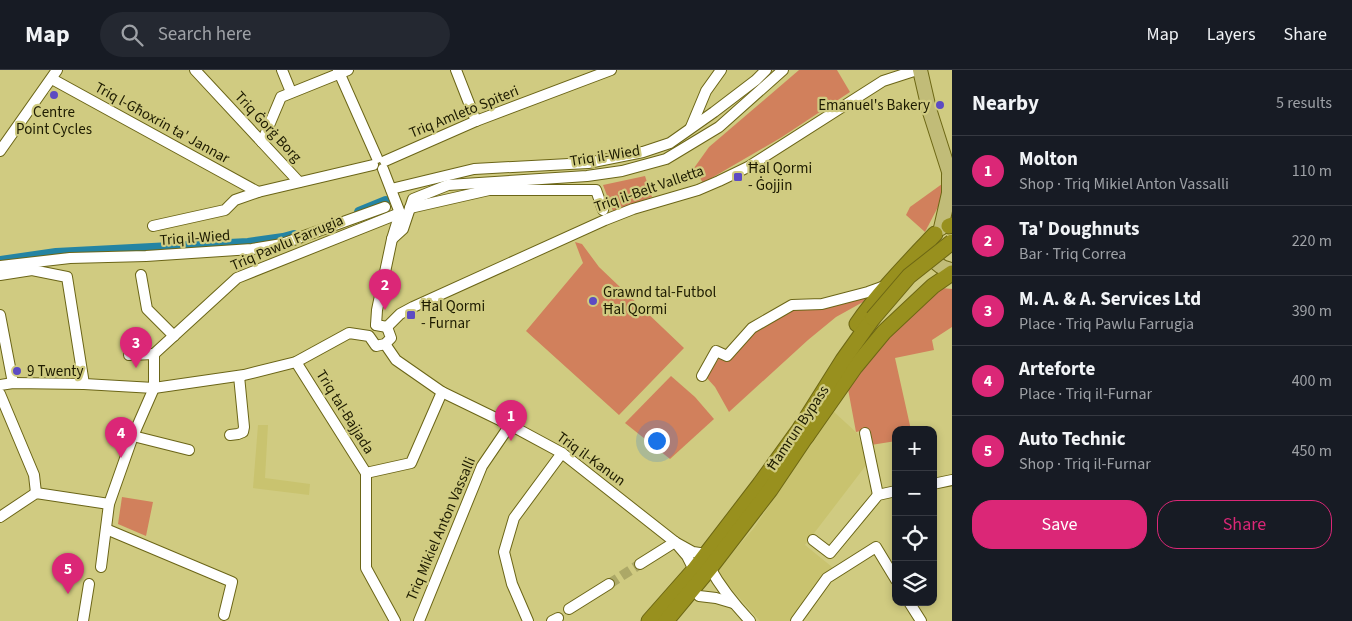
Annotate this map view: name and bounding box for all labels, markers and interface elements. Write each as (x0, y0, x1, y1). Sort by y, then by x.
search box (100, 12, 450, 57)
text: Map (25, 17, 70, 52)
icon: search (118, 21, 146, 49)
text: Search here (158, 21, 251, 48)
text: Map (1147, 22, 1179, 47)
text: Layers (1207, 22, 1256, 47)
text: Share (1284, 22, 1327, 47)
street label: Triq l-Għoxrin ta' Jannar (91, 77, 234, 169)
street label: Triq Amleto Spiteri (406, 80, 522, 144)
street label: Triq Ġorġ Borg (230, 87, 307, 167)
text: Nearby (972, 88, 1039, 118)
marker: Centre Point Cycles (48, 89, 60, 101)
text: 5 results (1276, 92, 1332, 114)
place label: Emanuel's Bakery (818, 95, 930, 116)
marker: Emanuel's Bakery (934, 99, 946, 111)
place label: Centre Point Cycles (16, 102, 92, 140)
street label: Triq il-Wied (568, 140, 642, 172)
text: Molton (1019, 146, 1078, 173)
place label: Ħal Qormi - Ġojjin (748, 158, 812, 196)
street label: Triq il-Belt Valletta (591, 160, 707, 218)
text: 1 (984, 160, 992, 182)
text: 110 m (1292, 160, 1332, 182)
marker: Ħal Qormi - Ġojjin (732, 171, 744, 183)
text: Shop · Triq Mikiel Anton Vassalli (1019, 173, 1229, 195)
street label: Triq Pawlu Farrugia (227, 210, 347, 276)
text: Ta' Doughnuts (1019, 216, 1139, 243)
street label: Triq il-Wied (159, 225, 231, 251)
text: 2 (984, 230, 992, 252)
text: 220 m (1292, 230, 1332, 252)
text: Bar · Triq Correa (1019, 243, 1126, 265)
pin: 2 (369, 269, 401, 310)
place label: Grawnd tal-Futbol Ħal Qormi (603, 282, 717, 320)
text: M. A. & A. Services Ltd (1019, 286, 1201, 313)
marker: Grawnd tal-Futbol Ħal Qormi (587, 295, 599, 307)
place label: Ħal Qormi - Furnar (421, 296, 485, 334)
text: 3 (984, 300, 992, 322)
text: 390 m (1292, 300, 1332, 322)
marker: Ħal Qormi - Furnar (405, 309, 417, 321)
text: Place · Triq Pawlu Farrugia (1019, 313, 1194, 335)
pin: 3 (120, 327, 152, 368)
text: Arteforte (1019, 356, 1095, 383)
place label: 9 Twenty (27, 361, 83, 382)
marker: 9 Twenty (11, 365, 23, 377)
street label: Triq tal-Bajjada (311, 366, 379, 458)
text: 4 (984, 370, 992, 392)
text: 400 m (1292, 370, 1332, 392)
street label: Ħamrun Bypass (762, 381, 834, 475)
text: Place · Triq il-Furnar (1019, 383, 1152, 405)
pin: 1 (495, 400, 527, 441)
pin: 4 (105, 417, 137, 458)
map controls (892, 426, 937, 606)
button: + (892, 426, 937, 471)
text: Auto Technic (1019, 426, 1126, 453)
street label: Triq il-Kanun (552, 427, 630, 491)
your location (644, 428, 670, 454)
text: 5 (984, 440, 992, 462)
text: 450 m (1292, 440, 1332, 462)
text: Shop · Triq il-Furnar (1019, 453, 1151, 475)
street label: Triq Mikiel Anton Vassalli (401, 454, 481, 604)
button: − (892, 471, 937, 516)
button: Save (972, 500, 1147, 549)
button: Share (1157, 500, 1332, 549)
button: locate (892, 516, 937, 561)
pin: 5 (52, 553, 84, 594)
button: layers (892, 561, 937, 606)

